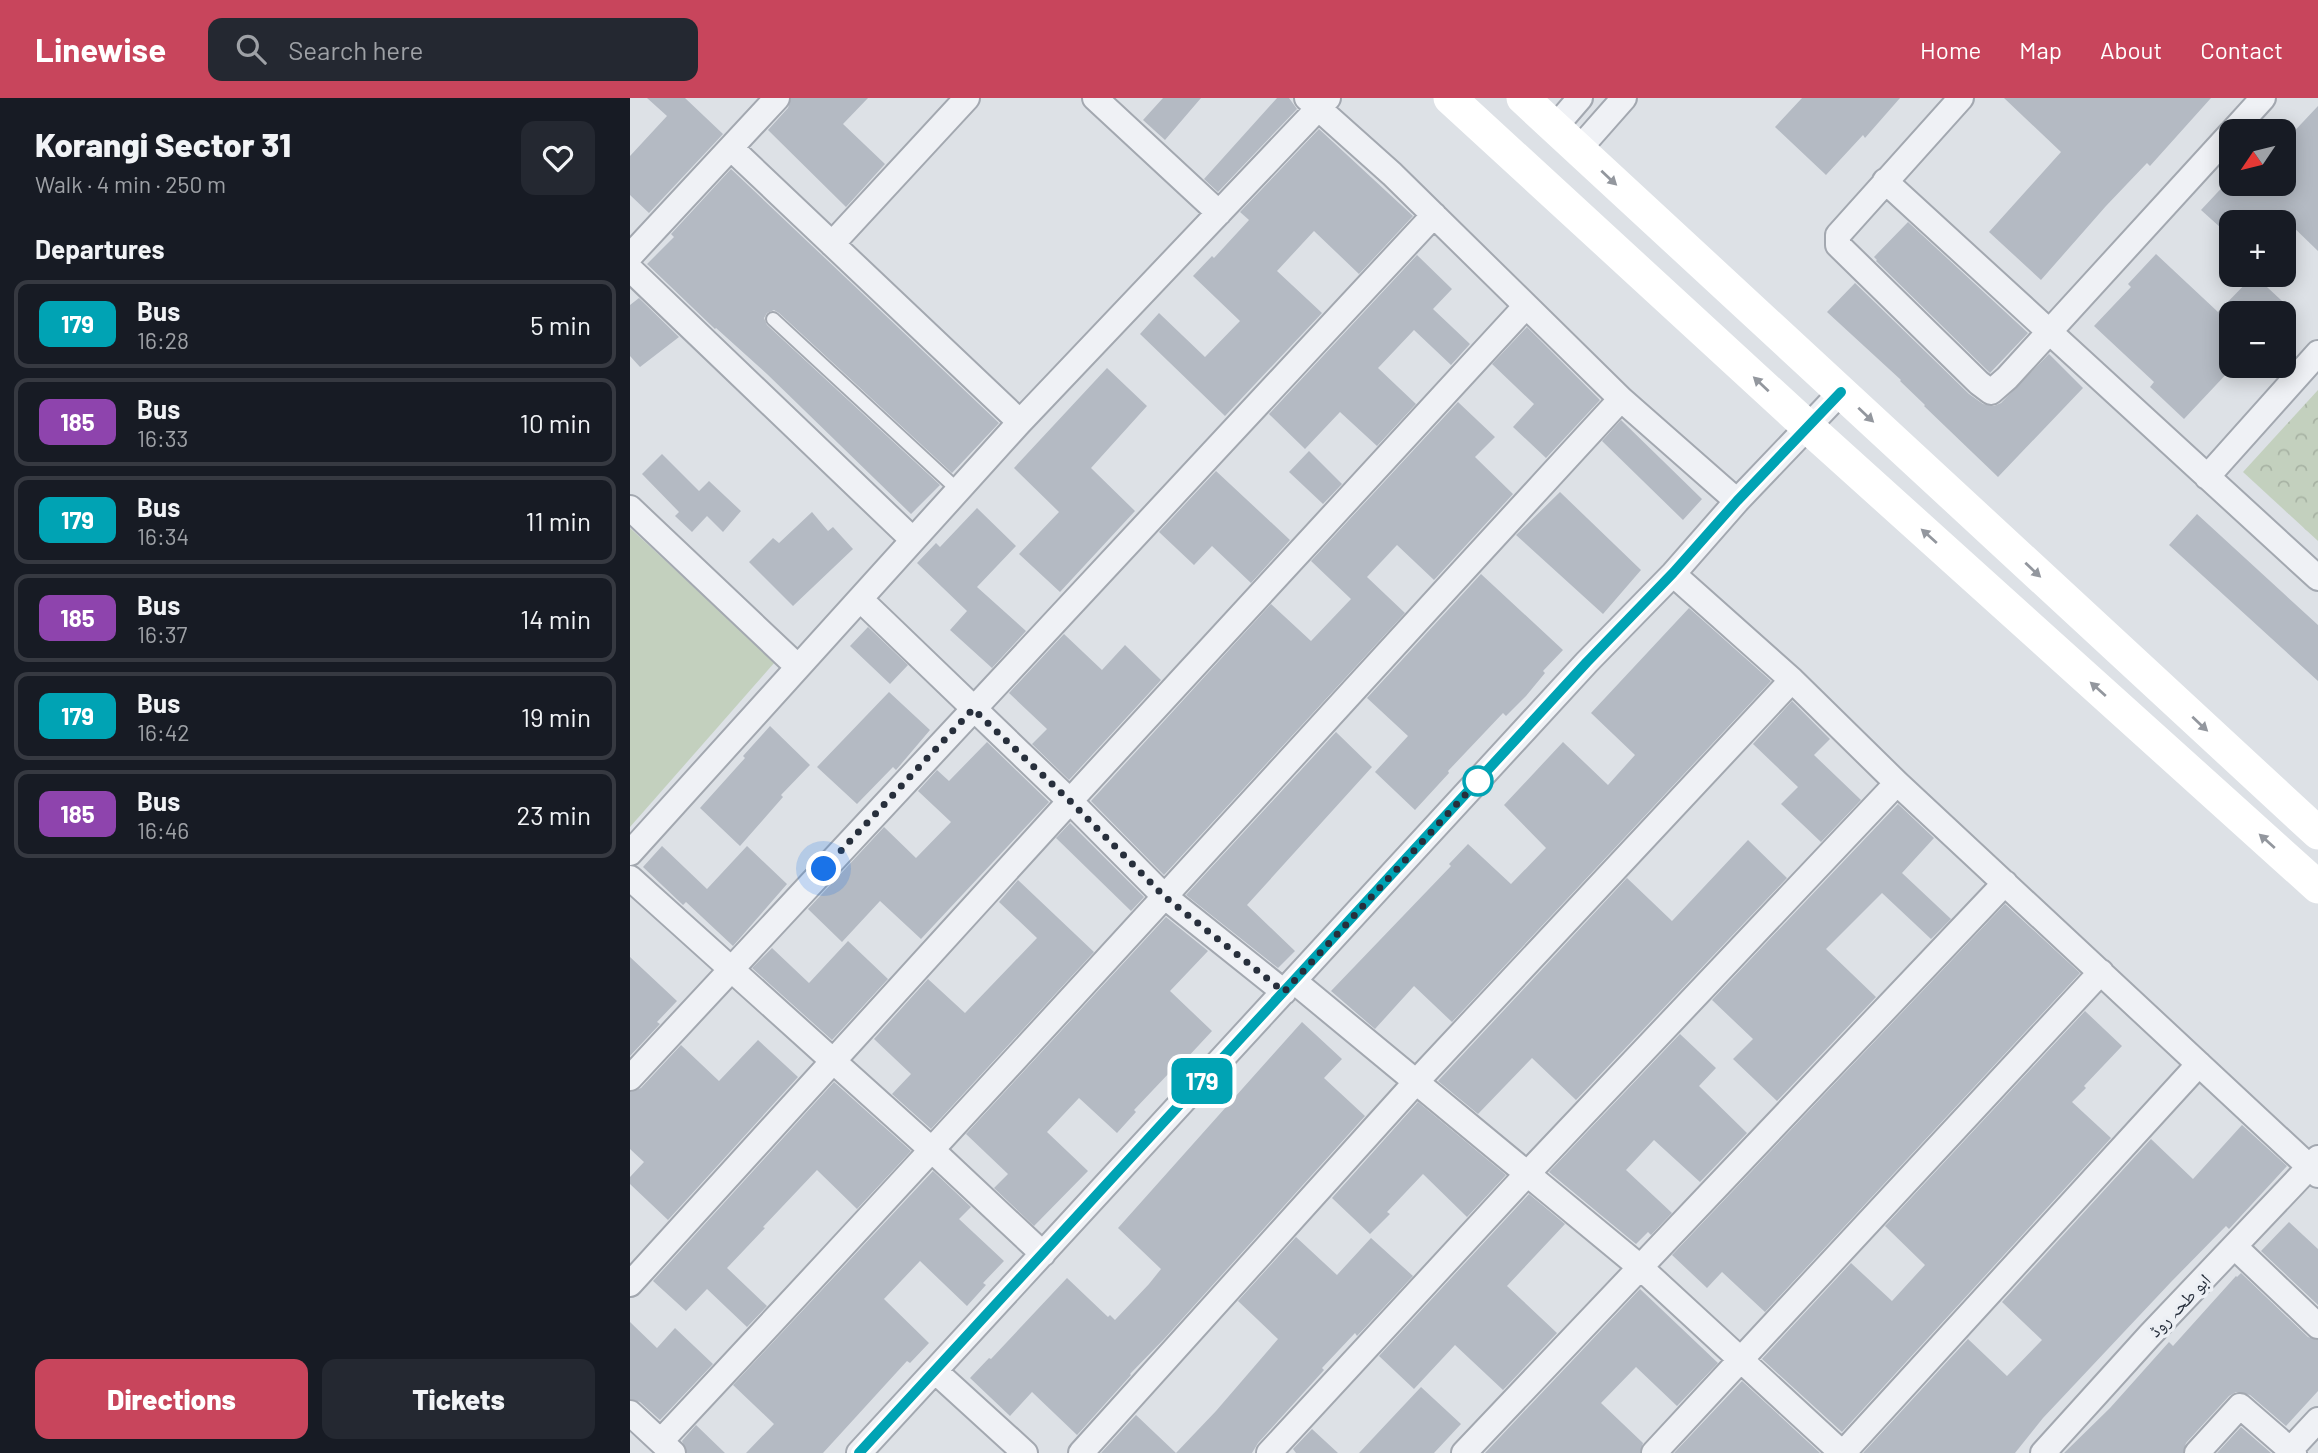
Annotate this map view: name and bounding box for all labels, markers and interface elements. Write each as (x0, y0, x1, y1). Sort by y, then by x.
search box (208, 18, 698, 81)
text: Linewise (35, 29, 166, 69)
icon: search (232, 30, 270, 68)
text: Search here (288, 34, 423, 65)
text: Home (1920, 35, 1981, 64)
text: Map (2019, 35, 2062, 64)
text: About (2100, 35, 2162, 64)
text: Contact (2200, 35, 2283, 64)
north arrow (2219, 119, 2296, 196)
map controls (2219, 119, 2296, 378)
button: heart (521, 121, 595, 195)
text: Korangi Sector 31 (35, 124, 291, 164)
one-way arrow (1600, 169, 1617, 185)
text: Walk · 4 min · 250 m (35, 170, 226, 198)
button: + (2219, 210, 2296, 287)
text: Departures (35, 233, 165, 264)
text: Bus (137, 295, 180, 326)
button: − (2219, 301, 2296, 378)
text: 179 (61, 309, 94, 338)
text: 5 min (530, 309, 591, 340)
text: 16:28 (137, 326, 189, 354)
one-way arrow (1753, 376, 1770, 392)
text: Bus (137, 393, 180, 424)
text: 185 (60, 407, 95, 436)
text: 10 min (520, 407, 591, 438)
one-way arrow (1857, 407, 1874, 423)
text: 16:33 (137, 424, 188, 452)
text: Bus (137, 491, 180, 522)
text: 179 (61, 505, 94, 534)
text: 11 min (525, 505, 591, 536)
text: 16:34 (137, 522, 189, 550)
one-way arrow (1921, 529, 1938, 545)
one-way arrow (2024, 562, 2042, 578)
text: Bus (137, 589, 180, 620)
text: 185 (60, 603, 95, 632)
text: 14 min (520, 603, 591, 634)
text: 16:37 (137, 620, 187, 648)
one-way arrow (2089, 681, 2107, 697)
text: Bus (137, 687, 180, 718)
text: 179 (61, 701, 94, 730)
text: 19 min (521, 701, 591, 732)
one-way arrow (2191, 716, 2208, 732)
text: 16:42 (137, 718, 190, 746)
unlabelled marker (1463, 766, 1493, 796)
text: Bus (137, 785, 180, 816)
text: 185 (60, 799, 95, 828)
text: 23 min (516, 799, 591, 830)
text: 16:46 (137, 816, 189, 844)
one-way arrow (2258, 833, 2276, 849)
your location (806, 851, 841, 886)
line badge: 179 (1162, 1058, 1242, 1104)
text: 179 (1185, 1066, 1219, 1095)
street label: ابو طحہ روڈ (2143, 1269, 2215, 1342)
button: Directions (35, 1359, 308, 1439)
button: Tickets (322, 1359, 595, 1439)

